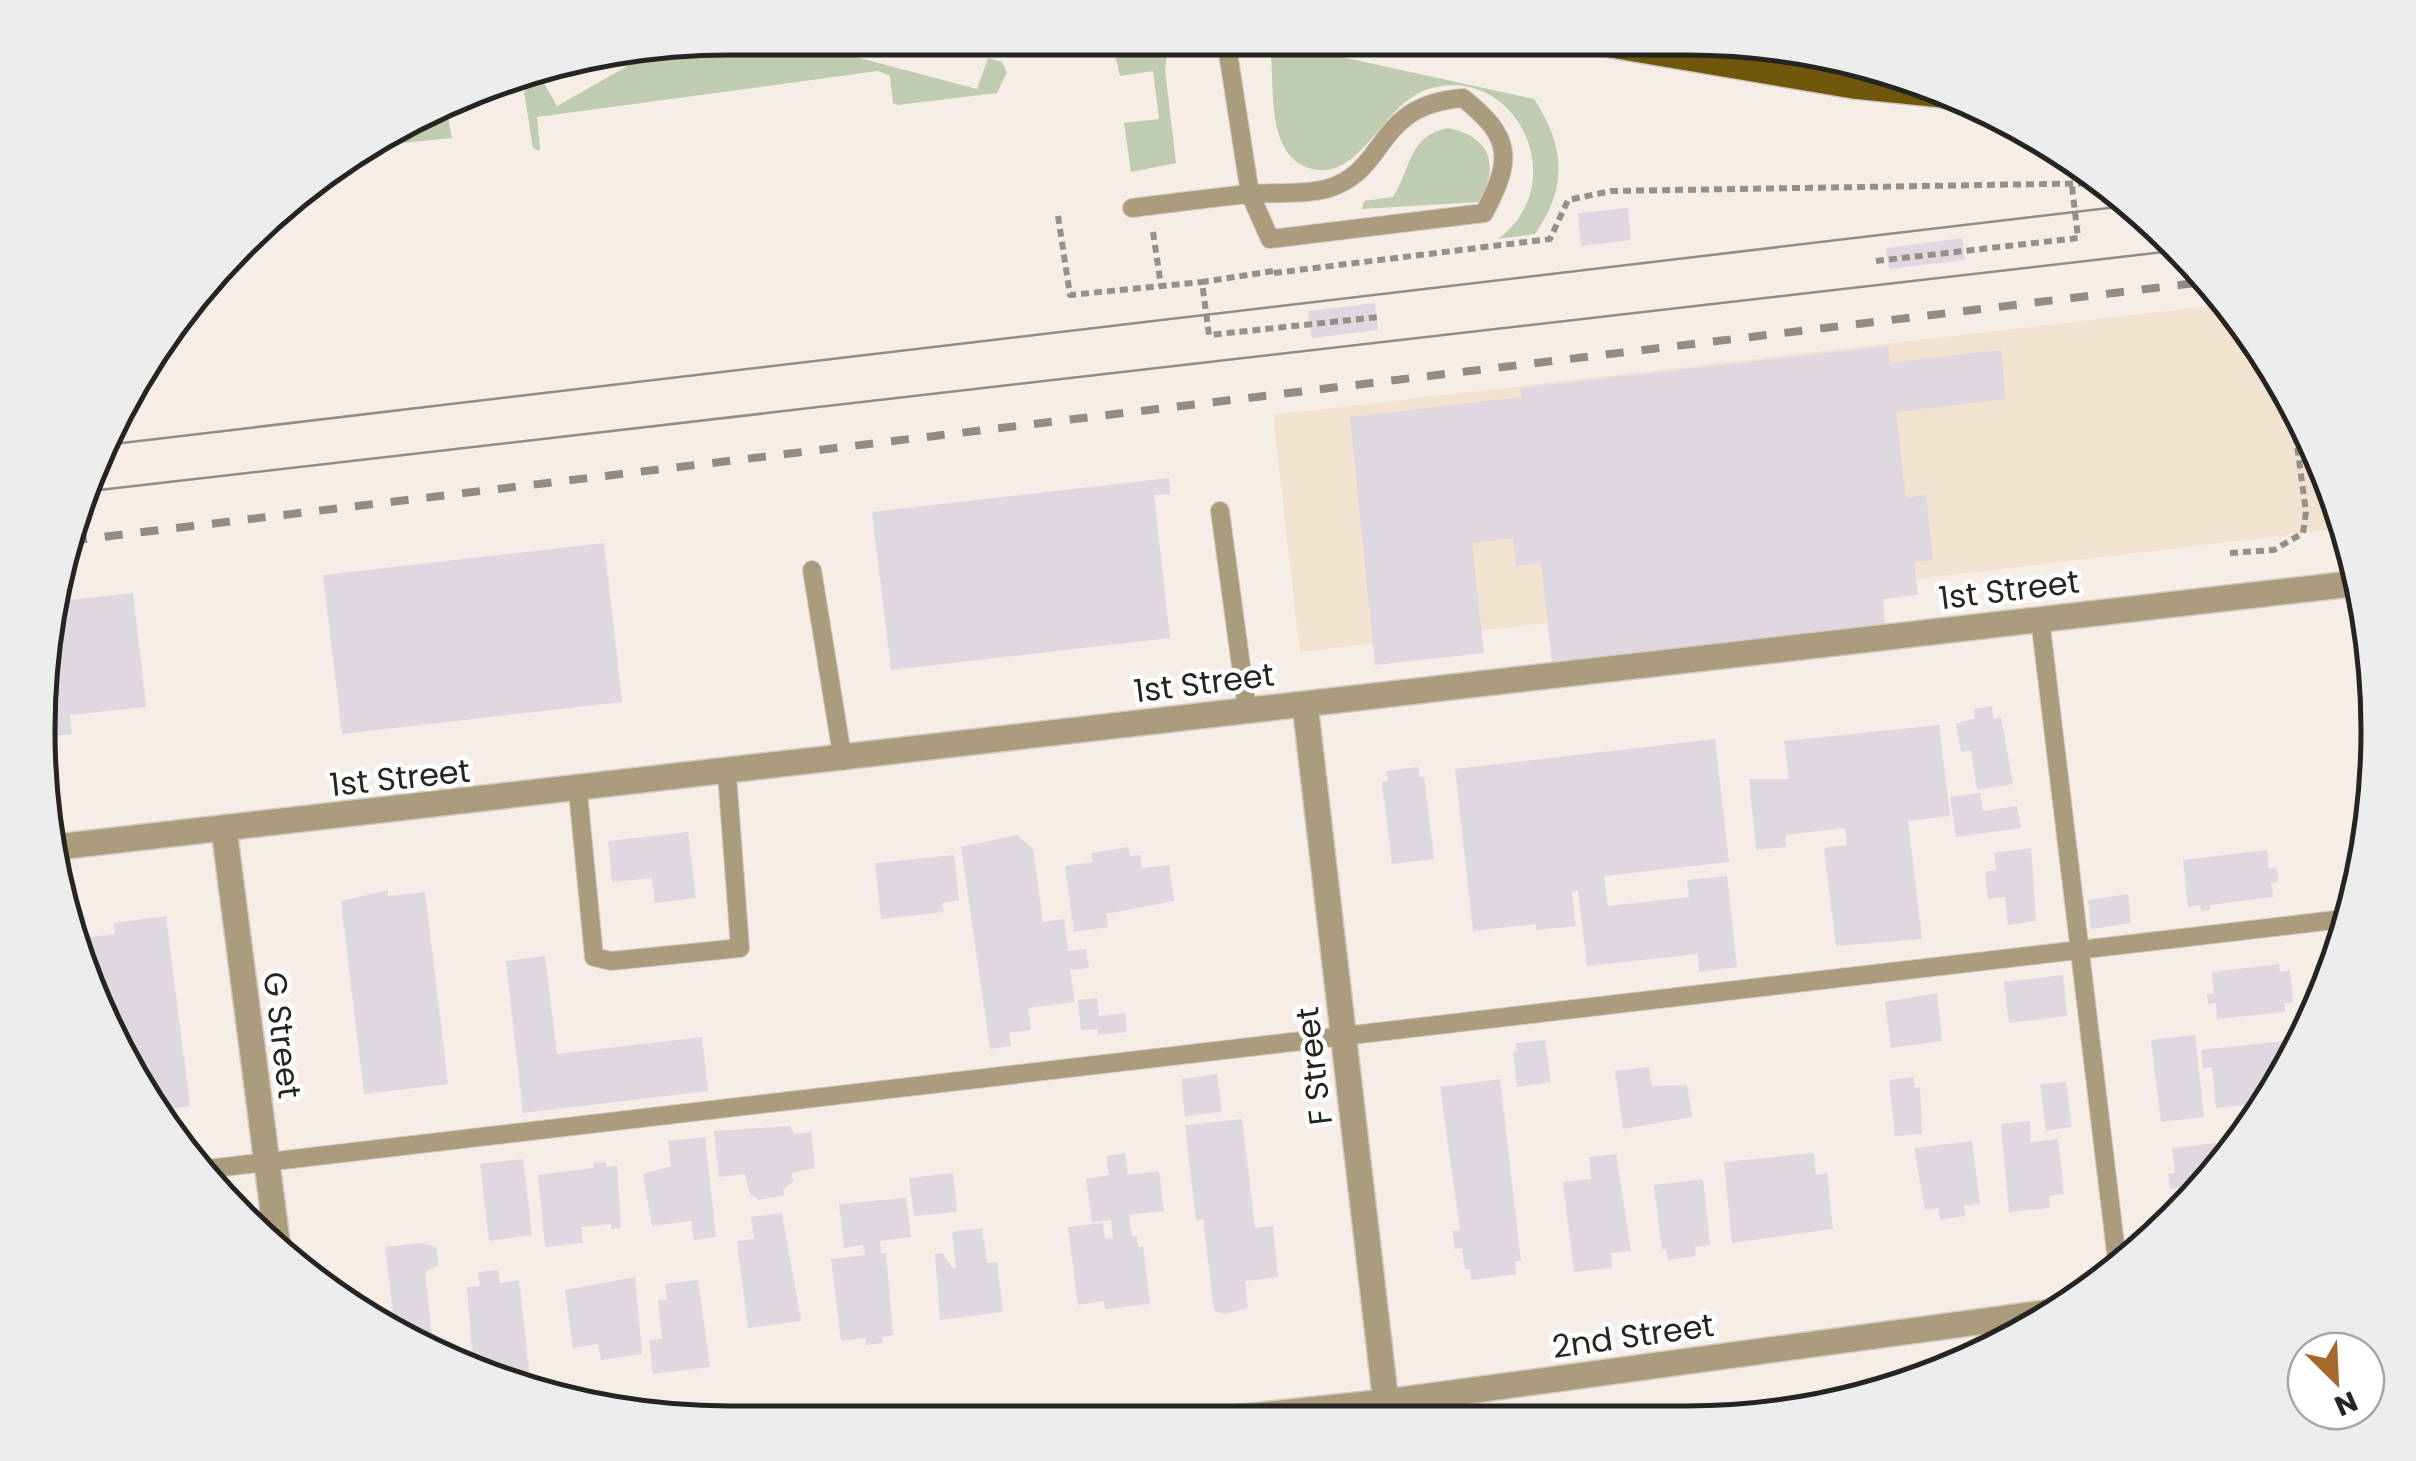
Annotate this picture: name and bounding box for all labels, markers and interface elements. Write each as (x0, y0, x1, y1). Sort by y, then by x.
street label: 1st Street (1936, 559, 2082, 620)
street label: 1st Street (1131, 652, 1277, 713)
street label: 1st Street (328, 748, 472, 807)
street label: G Street (252, 969, 313, 1101)
street label: F Street (1284, 1005, 1343, 1128)
street label: 2nd Street (1549, 1302, 1717, 1369)
north arrow (2286, 1331, 2386, 1431)
text: N (2328, 1381, 2364, 1425)

